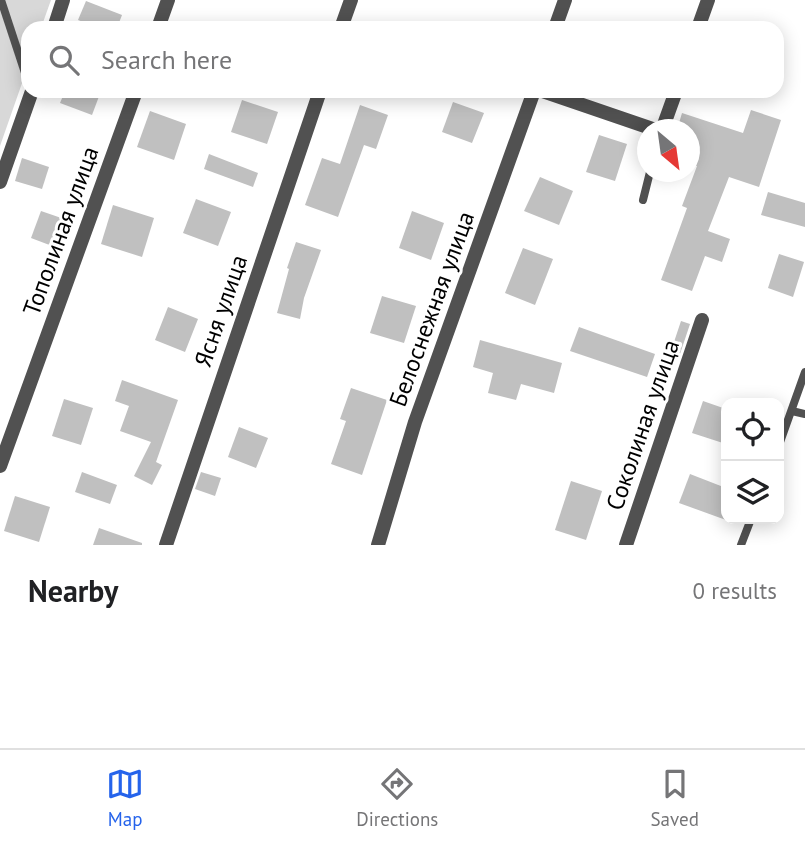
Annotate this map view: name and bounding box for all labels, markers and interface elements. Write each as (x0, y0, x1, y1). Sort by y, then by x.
search box (21, 21, 784, 98)
icon: search (45, 41, 83, 79)
text: Search here (101, 43, 232, 76)
north arrow (637, 119, 700, 182)
street label: Тополиная улица (16, 142, 105, 320)
street label: Белоснежная улица (382, 207, 481, 411)
street label: Ясня улица (187, 251, 254, 371)
street label: Соколиная улица (599, 335, 686, 514)
map controls (721, 398, 784, 524)
button: locate (721, 398, 784, 461)
button: layers (721, 461, 784, 524)
text: Nearby (28, 571, 118, 610)
text: 0 results (693, 576, 777, 605)
tab: Map (106, 765, 144, 831)
tab: Directions (356, 765, 438, 831)
tab: Saved (651, 765, 699, 831)

